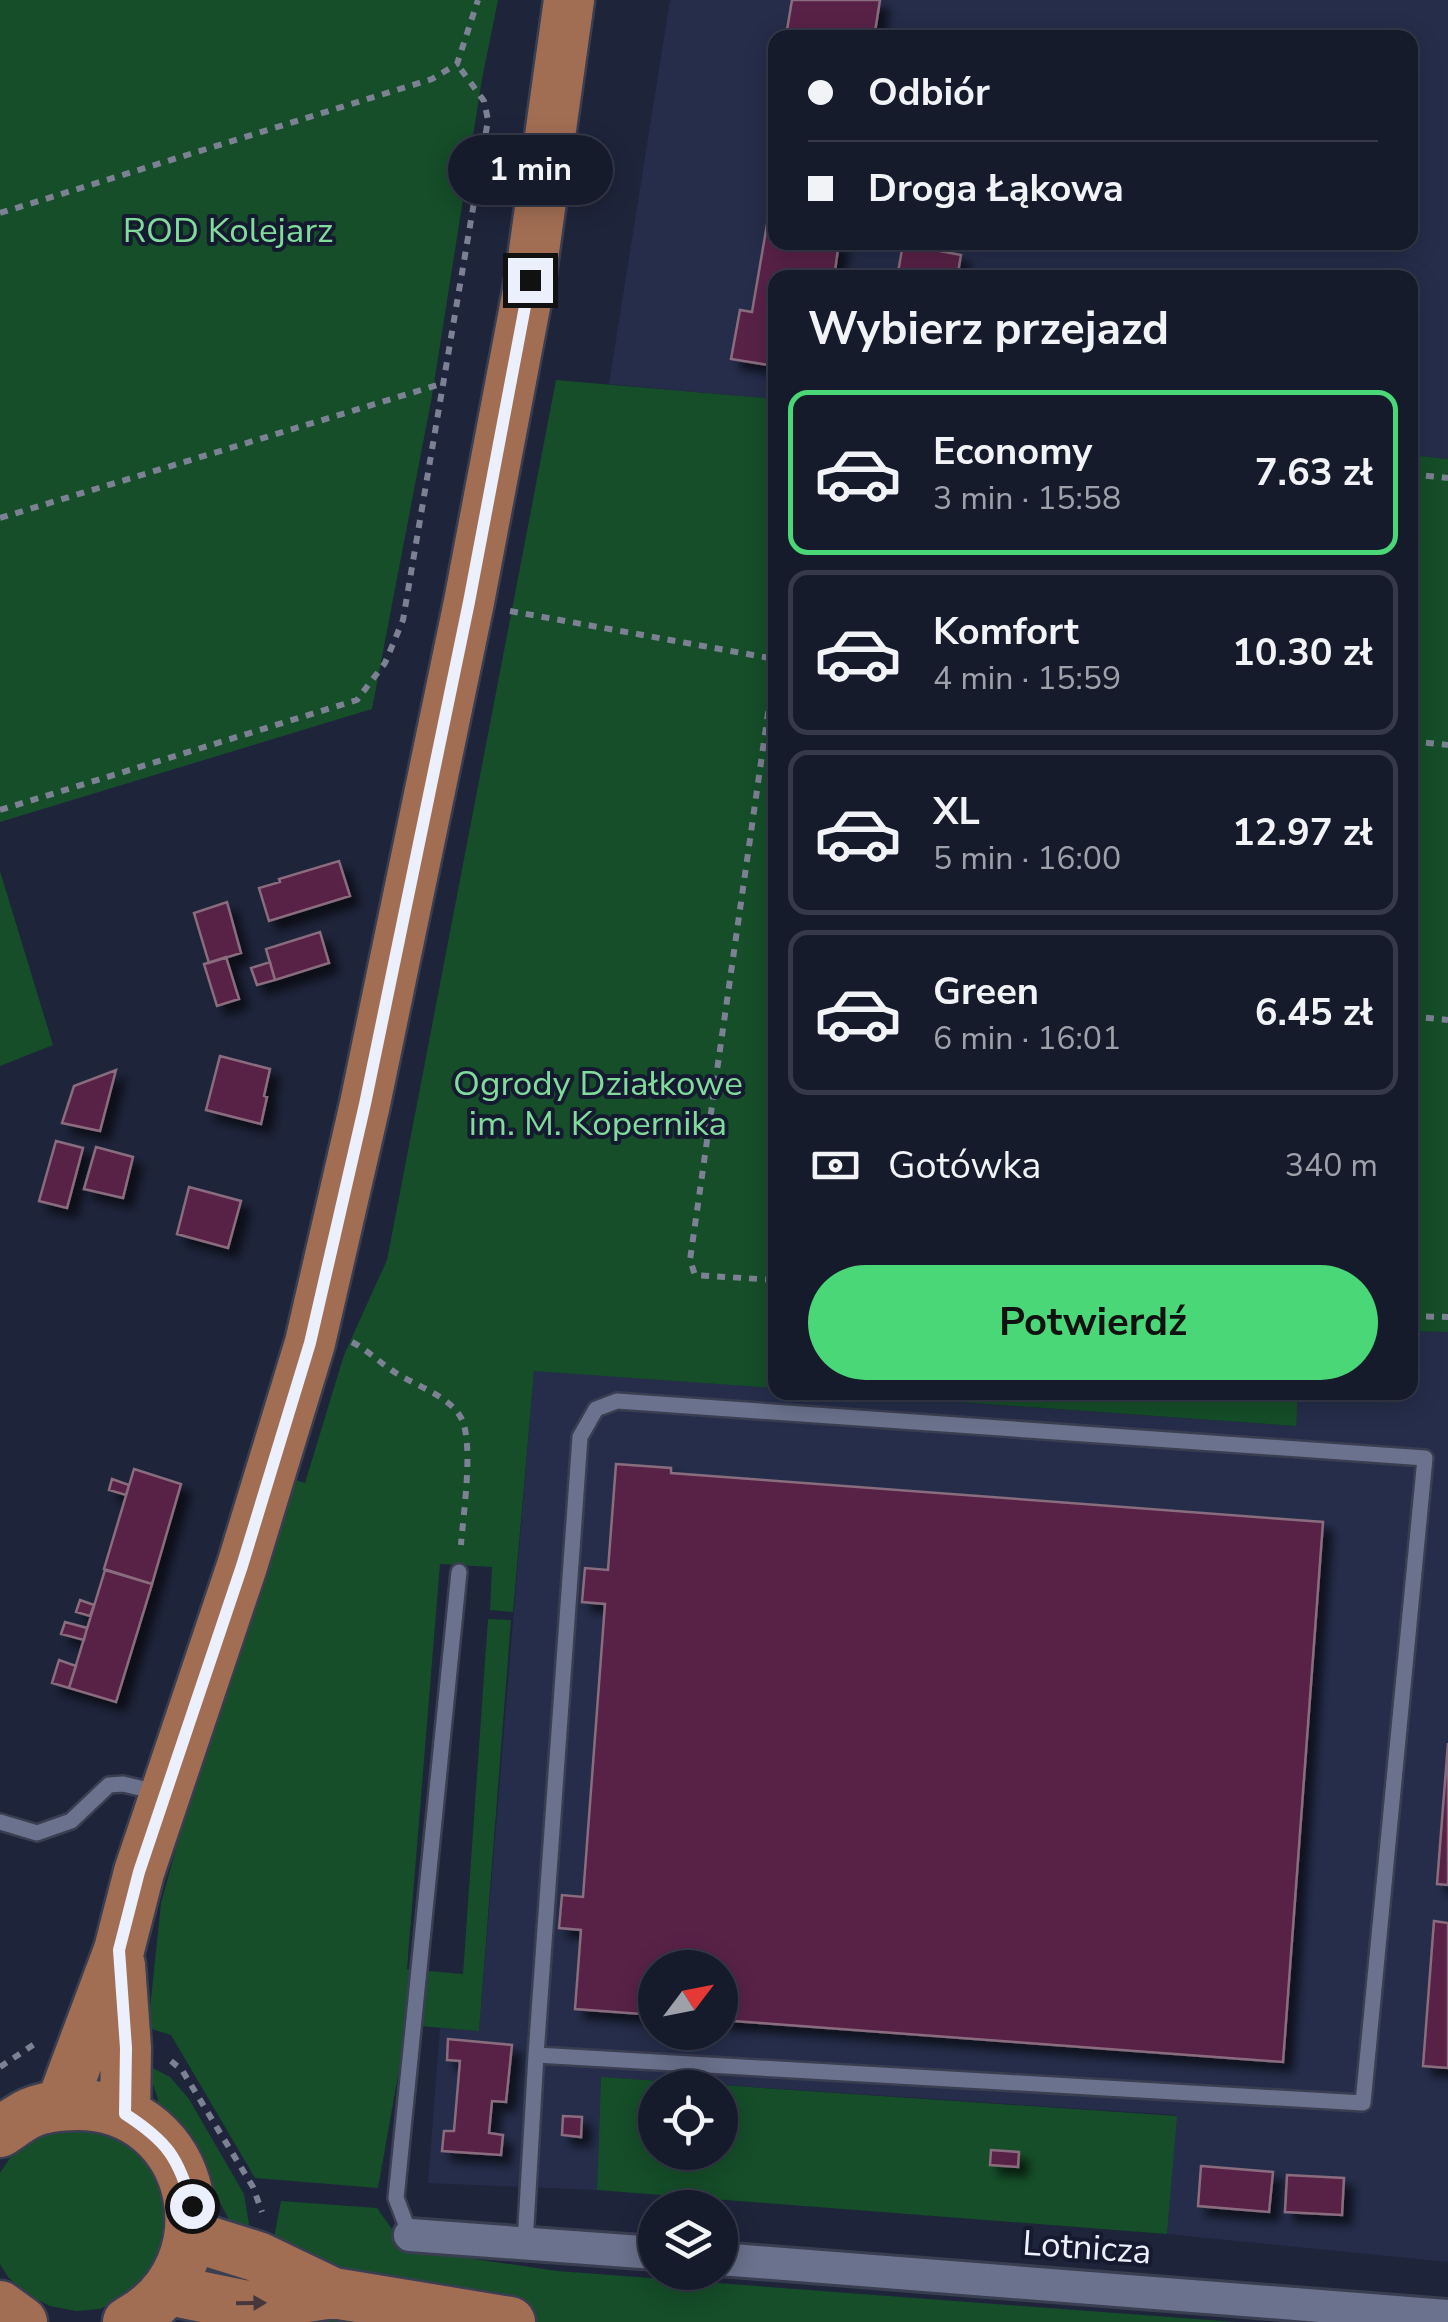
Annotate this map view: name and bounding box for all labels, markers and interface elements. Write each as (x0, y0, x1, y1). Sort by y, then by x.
text: Odbiór (868, 67, 990, 118)
callout: 1 min (448, 135, 612, 205)
text: 1 min (489, 148, 572, 191)
text: Droga Łąkowa (868, 163, 1124, 214)
park label: ROD Kolejarz (123, 207, 333, 254)
route end (508, 258, 553, 303)
text: Wybierz przejazd (808, 299, 1169, 360)
text: Economy (933, 426, 1092, 477)
icon: car (813, 428, 903, 518)
text: 7.63 zł (1255, 447, 1373, 498)
text: 3 min · 15:58 (933, 477, 1121, 520)
text: Komfort (933, 606, 1079, 657)
icon: car (813, 608, 903, 698)
text: 10.30 zł (1232, 627, 1373, 678)
text: 4 min · 15:59 (933, 657, 1121, 700)
text: XL (933, 786, 980, 837)
icon: car (813, 788, 903, 878)
text: 12.97 zł (1232, 807, 1373, 858)
text: 5 min · 16:00 (933, 837, 1121, 880)
text: Green (933, 966, 1039, 1017)
icon: car (813, 968, 903, 1058)
text: 6.45 zł (1255, 987, 1373, 1038)
text: 6 min · 16:01 (933, 1017, 1121, 1060)
park label: Ogrody Działkowe im. M. Kopernika (453, 1060, 743, 1147)
icon: cash (808, 1138, 863, 1193)
text: Gotówka (888, 1140, 1041, 1191)
text: 340 m (1285, 1144, 1378, 1187)
button: Potwierdź (808, 1265, 1378, 1380)
north arrow (638, 1950, 738, 2050)
map controls (638, 1950, 738, 2290)
button: locate (638, 2070, 738, 2170)
route start (170, 2184, 215, 2229)
button: layers (638, 2190, 738, 2290)
street label: Lotnicza (1021, 2220, 1153, 2275)
one-way arrow (235, 2295, 267, 2311)

